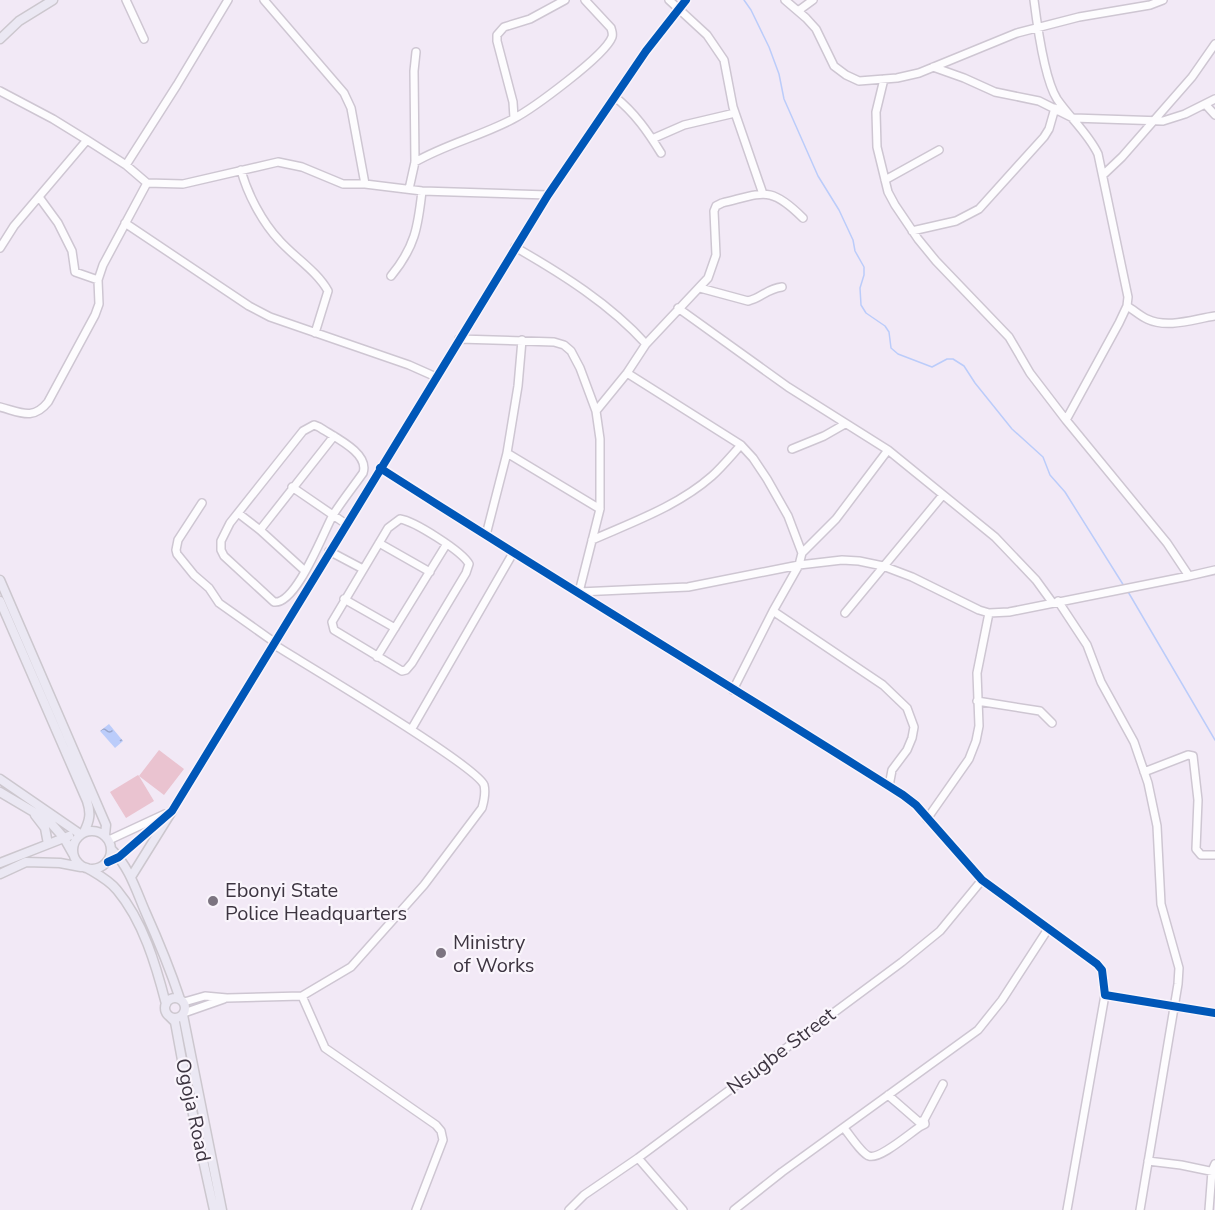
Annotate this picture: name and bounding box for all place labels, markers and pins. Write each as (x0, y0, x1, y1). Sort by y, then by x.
place label: Ebonyi State Police Headquarters (225, 877, 407, 927)
marker: Ebonyi State Police Headquarters (206, 894, 220, 908)
place label: Ministry of Works (453, 929, 534, 979)
marker: Ministry of Works (434, 946, 448, 960)

